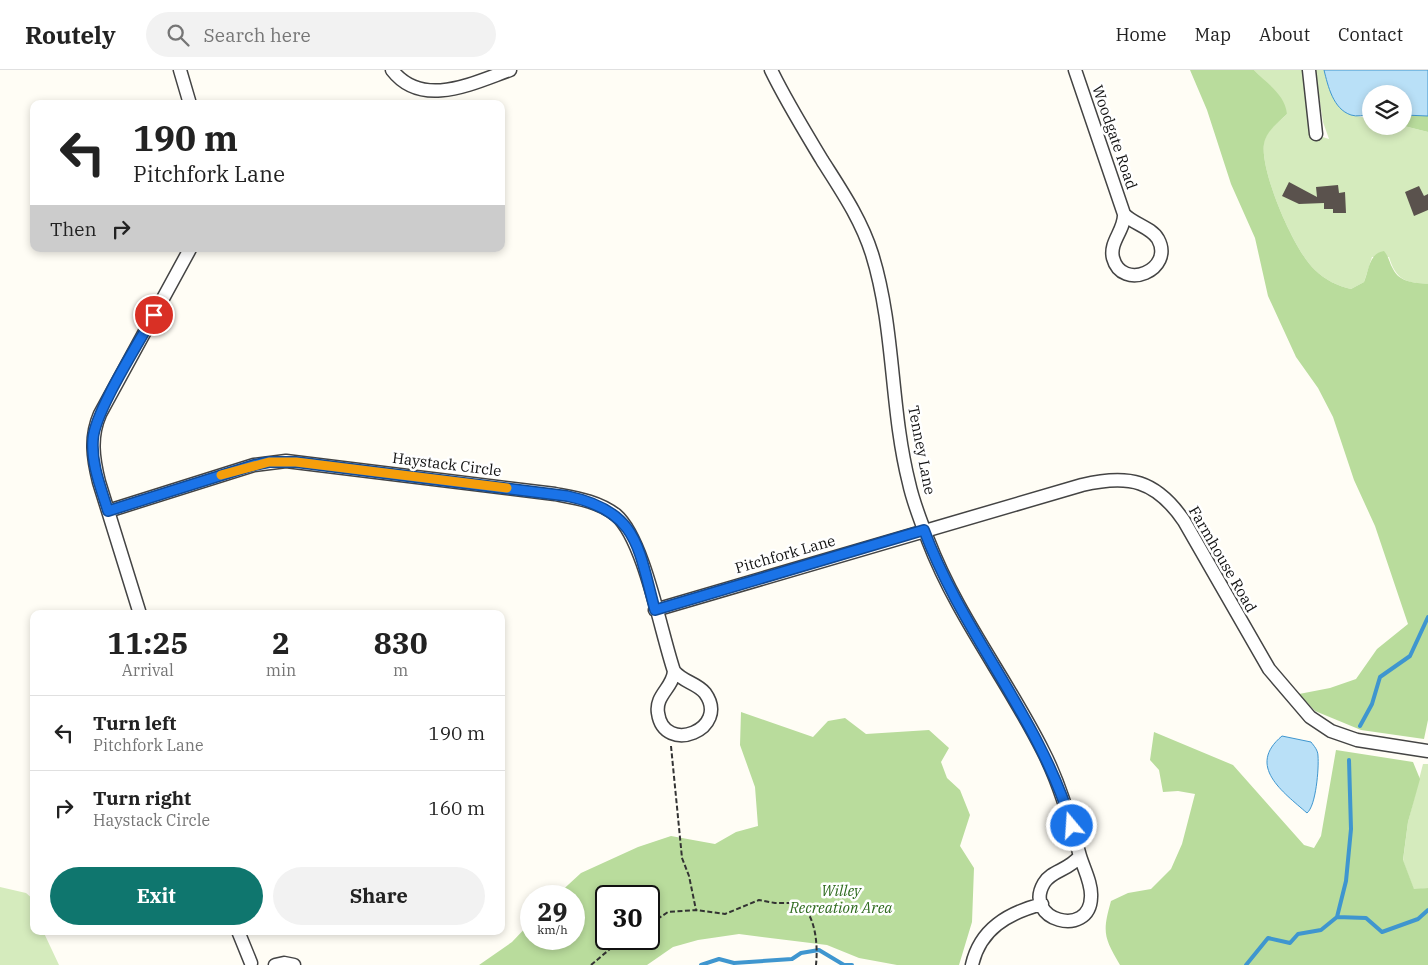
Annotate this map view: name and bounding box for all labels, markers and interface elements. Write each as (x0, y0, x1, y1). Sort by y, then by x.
search box (146, 12, 496, 57)
text: Routely (25, 19, 116, 51)
icon: search (164, 21, 192, 49)
text: Search here (204, 23, 311, 47)
text: Home (1115, 23, 1167, 46)
text: Map (1195, 23, 1231, 46)
text: About (1259, 23, 1310, 46)
text: Contact (1338, 23, 1403, 46)
street label: Woodgate Road (1088, 82, 1142, 192)
map controls (1362, 85, 1412, 135)
button: layers (1362, 85, 1412, 135)
text: 190 m (133, 115, 238, 161)
icon: left (50, 120, 115, 185)
text: Pitchfork Lane (133, 159, 285, 188)
icon: right (107, 215, 135, 243)
text: Then (50, 217, 97, 241)
pin (133, 294, 175, 336)
icon: arrive (140, 301, 168, 329)
street label: Tenney Lane (904, 404, 940, 496)
street label: Haystack Circle (391, 448, 503, 480)
street label: Farmhouse Road (1185, 502, 1261, 616)
street label: Pitchfork Lane (733, 531, 837, 577)
text: 11:25 (107, 623, 188, 662)
text: 2 (272, 623, 290, 662)
text: 830 (374, 623, 428, 662)
text: Arrival (122, 660, 174, 680)
text: min (266, 660, 296, 680)
text: m (393, 660, 408, 680)
text: Turn left (93, 711, 176, 735)
icon: left (50, 719, 78, 747)
text: 190 m (428, 721, 485, 745)
text: Pitchfork Lane (93, 735, 204, 755)
text: Turn right (93, 786, 191, 810)
icon: right (50, 794, 78, 822)
text: 160 m (428, 796, 485, 820)
position arrow (1045, 799, 1097, 851)
text: Haystack Circle (93, 810, 210, 830)
button: Exit (50, 867, 263, 925)
button: Share (273, 867, 485, 925)
park label: Willey Recreation Area (788, 881, 893, 917)
speed limit sign: 30 (595, 885, 660, 950)
text: 29 (537, 895, 568, 928)
text: km/h (537, 922, 568, 937)

